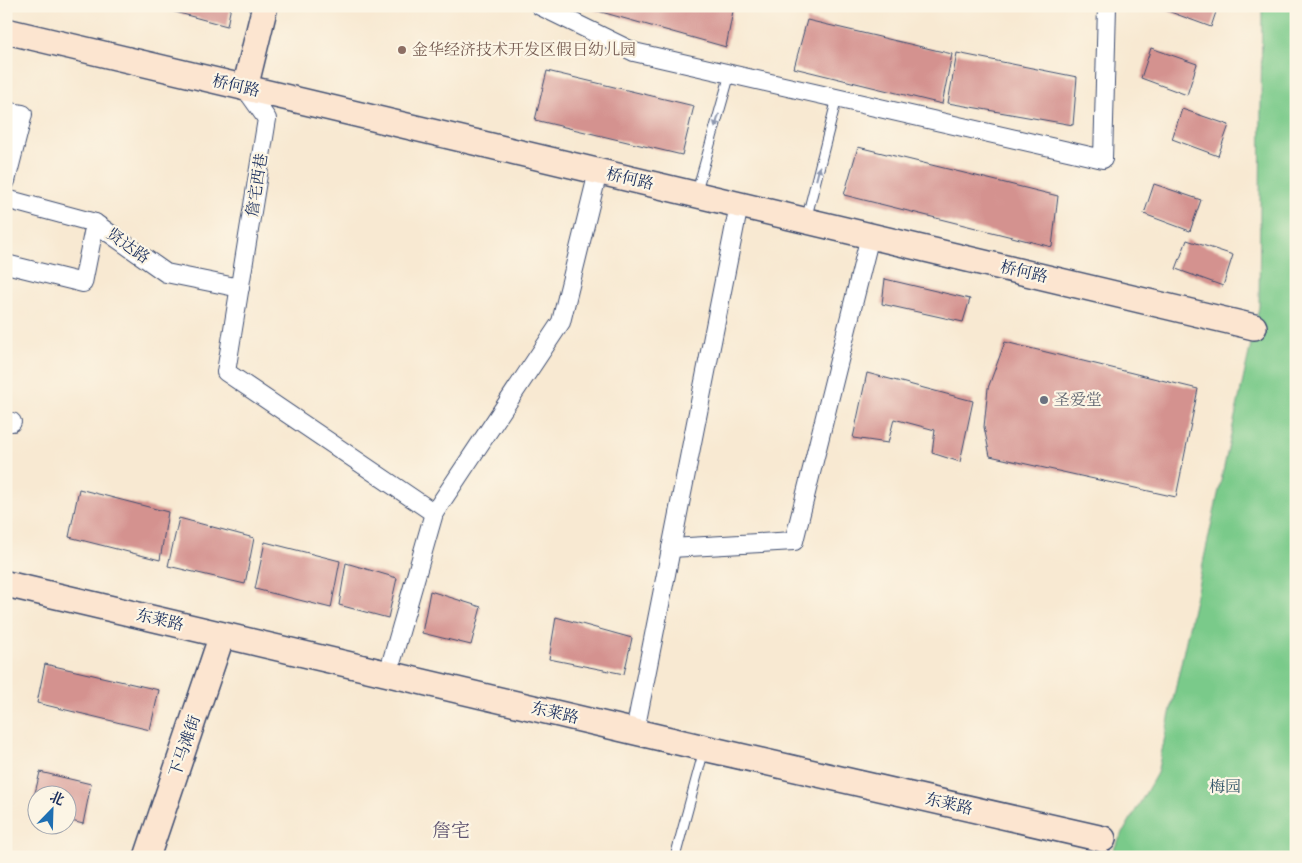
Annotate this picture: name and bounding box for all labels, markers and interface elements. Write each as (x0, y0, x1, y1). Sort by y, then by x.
place label: 金华经济技术开发区假日幼儿园 (412, 40, 636, 60)
marker: 金华经济技术开发区假日幼儿园 (396, 44, 408, 56)
street label: 桥何路 (210, 71, 262, 101)
one-way arrow (712, 113, 720, 128)
street label: 詹宅西巷 (242, 152, 272, 218)
street label: 桥何路 (604, 164, 656, 194)
one-way arrow (814, 166, 822, 181)
street label: 贤达路 (103, 224, 153, 268)
street label: 桥何路 (998, 257, 1050, 287)
place label: 圣爱堂 (1054, 390, 1102, 410)
marker: 圣爱堂 (1038, 394, 1050, 406)
street label: 东莱路 (134, 605, 186, 635)
street label: 东莱路 (529, 698, 581, 728)
street label: 下马滩街 (165, 712, 205, 780)
park label: 梅园 (1209, 777, 1241, 797)
north arrow (28, 786, 78, 836)
text: 北 (47, 788, 67, 809)
street label: 东莱路 (923, 789, 975, 819)
district label: 詹宅 (432, 819, 470, 843)

